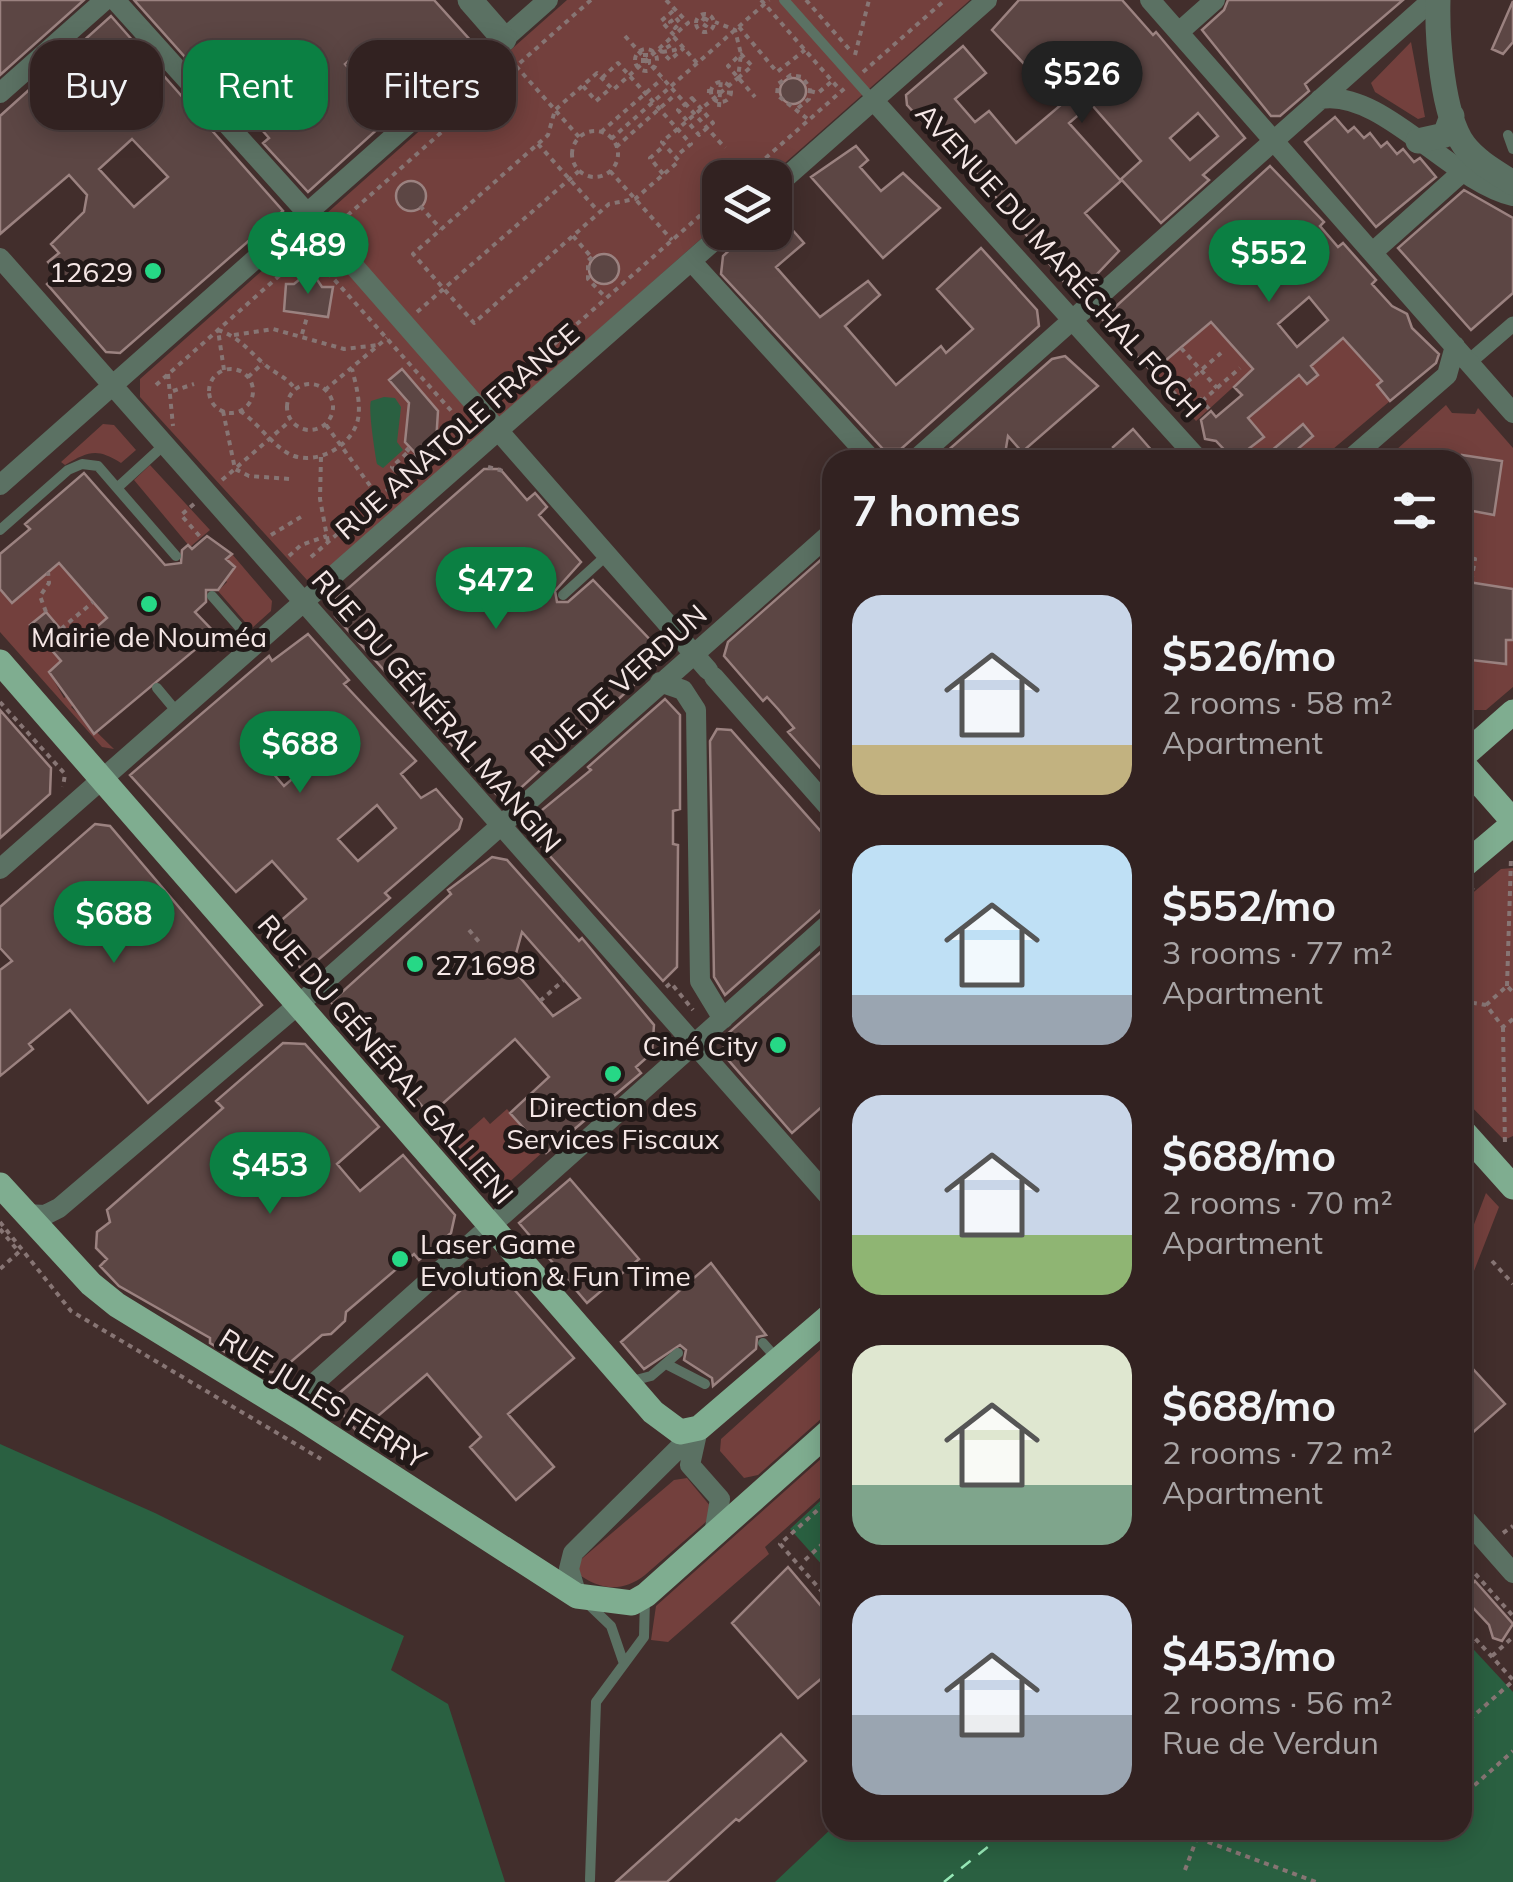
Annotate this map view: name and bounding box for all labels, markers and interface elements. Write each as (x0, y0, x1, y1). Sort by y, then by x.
chip: Buy (30, 40, 163, 130)
chip: Rent (183, 40, 328, 130)
chip: Filters (348, 40, 516, 130)
pin: $526 (1023, 41, 1141, 126)
text: $526 (1044, 53, 1120, 93)
street label: AVENUE DU MARÉCHAL FOCH (909, 96, 1209, 424)
map controls (702, 160, 792, 250)
button: layers (702, 160, 792, 250)
pin: $489 (249, 212, 367, 297)
pin: $552 (1210, 220, 1328, 305)
text: $489 (270, 224, 346, 264)
text: $552 (1231, 232, 1307, 272)
place label: 12629 (49, 254, 133, 289)
marker: 12629 (142, 260, 164, 282)
street label: RUE ANATOLE FRANCE (328, 316, 586, 546)
icon: filters (1387, 483, 1442, 538)
text: 7 homes (852, 484, 1021, 537)
pin: $472 (437, 547, 555, 632)
text: $472 (458, 559, 534, 599)
street label: RUE DU GÉNÉRAL MANGIN (305, 563, 569, 859)
marker: Mairie de Nouméa (138, 593, 160, 615)
street label: RUE DE VERDUN (522, 596, 714, 774)
place label: Mairie de Nouméa (31, 619, 267, 654)
text: $526/mo (1162, 629, 1336, 682)
icon: home (932, 635, 1052, 755)
text: 2 rooms · 58 m² (1162, 682, 1393, 722)
pin: $688 (241, 711, 359, 796)
text: Apartment (1162, 722, 1323, 762)
text: $688 (262, 723, 338, 763)
text: $552/mo (1162, 879, 1336, 932)
pin: $688 (55, 881, 173, 966)
icon: home (932, 885, 1052, 1005)
text: $688 (76, 893, 152, 933)
street label: RUE DU GÉNÉRAL GALLIENI (251, 907, 521, 1211)
text: 3 rooms · 77 m² (1162, 932, 1393, 972)
place label: 271698 (435, 947, 536, 982)
marker: 271698 (404, 953, 426, 975)
text: Apartment (1162, 972, 1323, 1012)
place label: Ciné City (643, 1028, 758, 1063)
marker: Ciné City (767, 1034, 789, 1056)
marker: Direction des Services Fiscaux (602, 1063, 624, 1085)
place label: Direction des Services Fiscaux (506, 1089, 720, 1156)
text: $688/mo (1162, 1129, 1336, 1182)
pin: $453 (211, 1132, 329, 1217)
icon: home (932, 1135, 1052, 1255)
text: $453 (232, 1144, 308, 1184)
text: 2 rooms · 70 m² (1162, 1182, 1393, 1222)
text: Apartment (1162, 1222, 1323, 1262)
place label: Laser Game Evolution & Fun Time (420, 1226, 691, 1293)
marker: Laser Game Evolution & Fun Time (389, 1248, 411, 1270)
street label: RUE JULES FERRY (213, 1320, 434, 1476)
text: $688/mo (1162, 1379, 1336, 1432)
icon: home (932, 1385, 1052, 1505)
text: 2 rooms · 72 m² (1162, 1432, 1393, 1472)
text: Apartment (1162, 1472, 1323, 1512)
text: $453/mo (1162, 1629, 1336, 1682)
icon: home (932, 1635, 1052, 1755)
text: 2 rooms · 56 m² (1162, 1682, 1393, 1722)
text: Rue de Verdun (1162, 1722, 1379, 1762)

